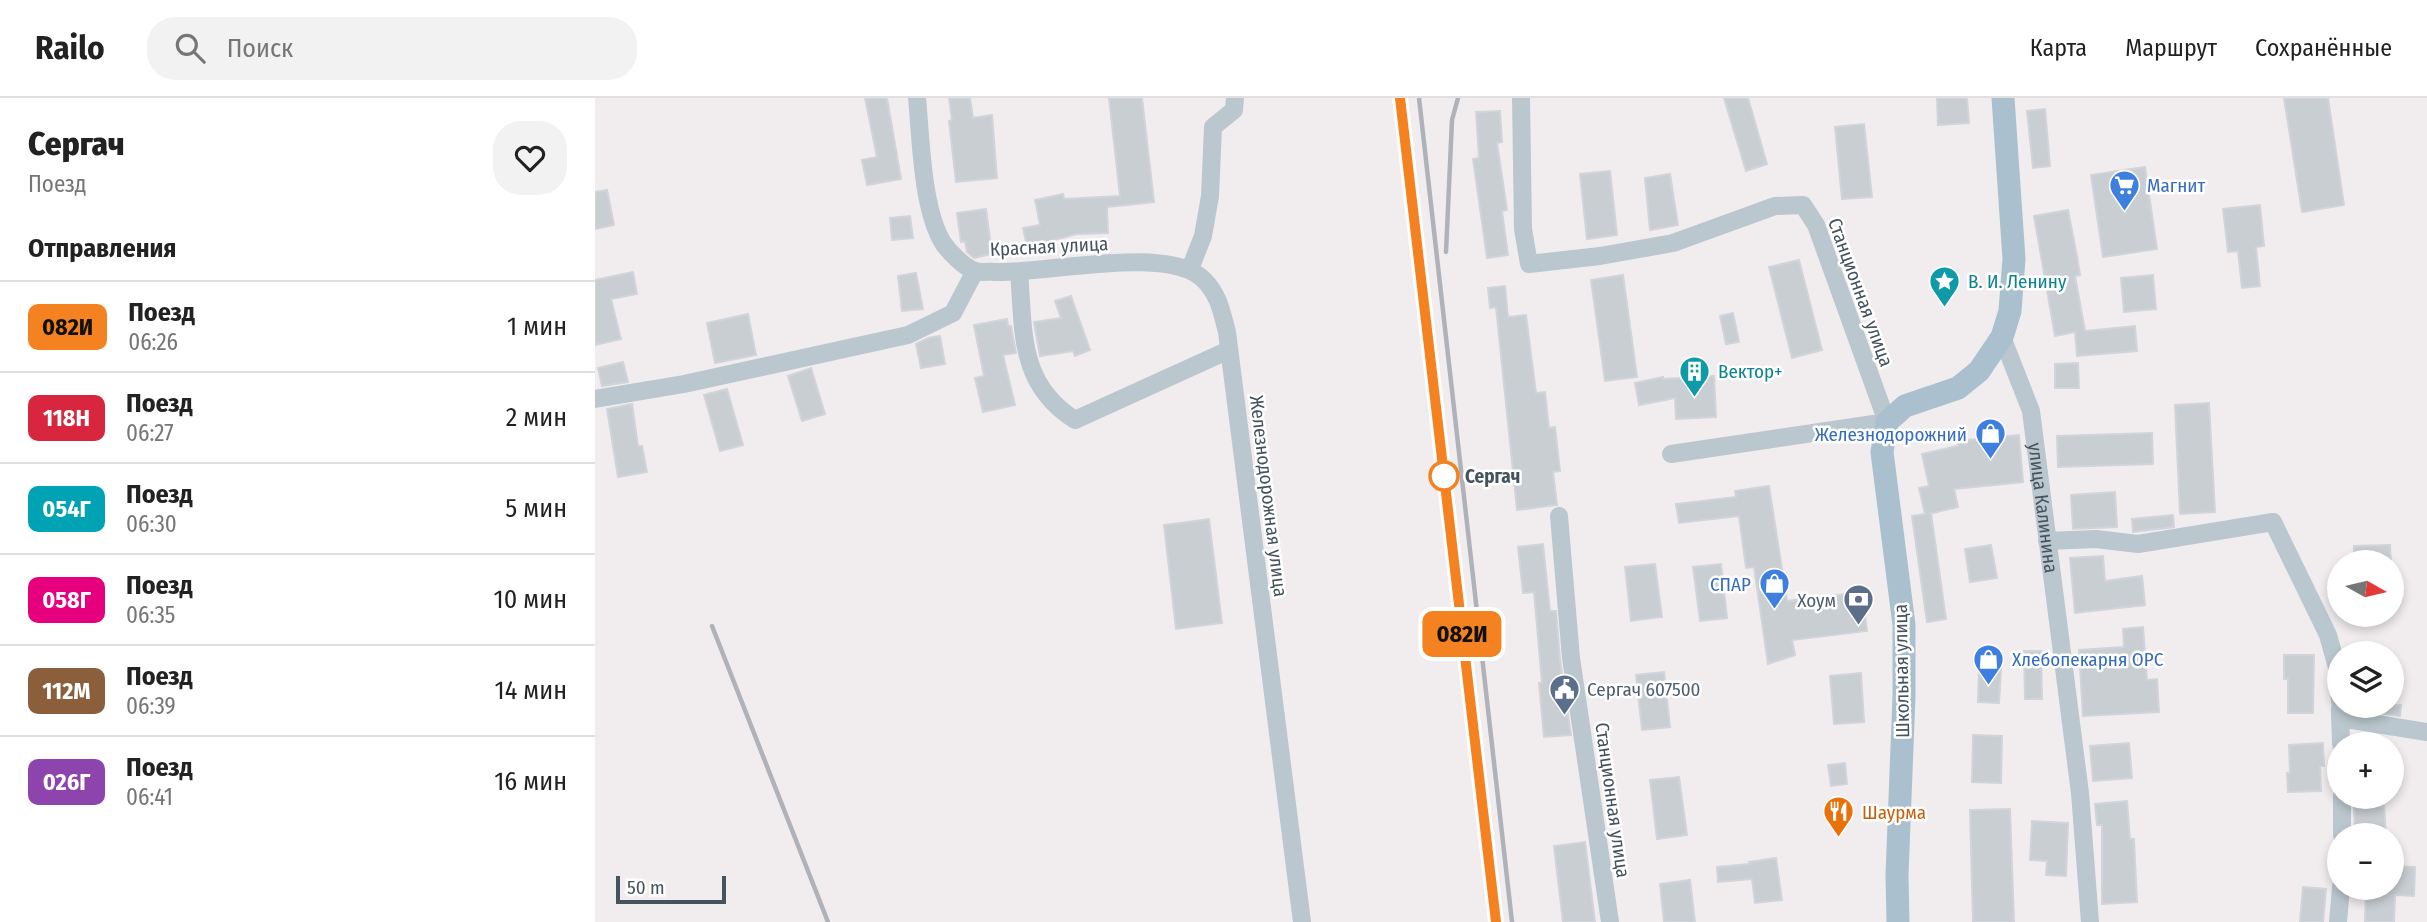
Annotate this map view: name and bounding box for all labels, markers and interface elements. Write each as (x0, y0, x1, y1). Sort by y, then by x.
search box (147, 17, 637, 80)
text: Railo (35, 28, 105, 68)
icon: search (171, 29, 209, 67)
text: Поиск (227, 33, 293, 64)
text: Карта (2030, 34, 2087, 62)
text: Маршрут (2125, 34, 2217, 62)
text: Сохранённые (2255, 34, 2392, 62)
button: heart (493, 121, 567, 195)
text: Сергач (28, 124, 125, 164)
supermarket icon: Магнит (2107, 168, 2141, 212)
text: Поезд (28, 170, 86, 198)
place label: Магнит (2147, 174, 2206, 197)
street label: Станционная улица (1823, 215, 1898, 370)
street label: Красная улица (989, 232, 1109, 261)
text: Отправления (28, 233, 177, 264)
place icon: В. И. Ленину (1928, 264, 1962, 308)
place label: В. И. Ленину (1968, 270, 2067, 293)
text: Поезд (128, 297, 195, 328)
text: 1 мин (507, 311, 567, 342)
text: 082И (42, 313, 93, 341)
text: 06:26 (128, 328, 178, 356)
building icon: Вектор+ (1678, 354, 1712, 398)
place label: Вектор+ (1718, 360, 1783, 383)
text: Поезд (126, 388, 193, 419)
street label: Железнодорожная улица (1245, 394, 1292, 598)
text: 2 мин (506, 402, 567, 433)
text: 118Н (43, 404, 90, 432)
shop icon: Железнодорожний (1973, 417, 2007, 461)
text: 06:27 (126, 419, 174, 447)
place label: Железнодорожний (1815, 423, 1967, 446)
street label: улица Калинина (2023, 441, 2063, 574)
marker: Сергач (1429, 461, 1459, 491)
place label: Сергач (1465, 465, 1520, 488)
text: Поезд (126, 479, 193, 510)
text: 5 мин (505, 493, 567, 524)
text: 054Г (42, 495, 91, 523)
text: 06:30 (126, 510, 177, 538)
north arrow (2327, 550, 2405, 626)
map controls (2327, 550, 2404, 900)
shop icon: СПАР (1757, 567, 1791, 611)
text: Поезд (126, 570, 193, 601)
place label: СПАР (1710, 573, 1751, 596)
bank icon: Хоум (1842, 583, 1876, 627)
text: 10 мин (494, 584, 567, 615)
text: 058Г (42, 586, 91, 614)
place label: Хоум (1797, 589, 1836, 612)
text: 06:35 (126, 601, 175, 629)
street label: Школьная улица (1889, 604, 1914, 738)
line badge: 082И (1413, 611, 1511, 657)
text: 082И (1436, 620, 1488, 648)
button: layers (2327, 641, 2404, 718)
shop icon: Хлебопекарня ОРС (1972, 642, 2006, 686)
place label: Хлебопекарня ОРС (2012, 648, 2164, 671)
text: Поезд (126, 661, 193, 692)
public building icon: Сергач 607500 (1547, 672, 1581, 716)
text: 14 мин (495, 675, 567, 706)
text: 112М (42, 677, 91, 705)
place label: Сергач 607500 (1587, 678, 1701, 701)
text: 06:39 (126, 692, 176, 720)
street label: Станционная улица (1590, 721, 1635, 879)
button: + (2327, 732, 2404, 809)
text: Поезд (126, 752, 193, 783)
text: 16 мин (494, 766, 567, 797)
text: 026Г (43, 768, 90, 796)
text: 06:41 (126, 783, 173, 811)
restaurant icon: Шаурма (1822, 795, 1856, 839)
place label: Шаурма (1862, 801, 1926, 824)
button: − (2327, 823, 2404, 900)
scale bar (616, 873, 726, 905)
text: 50 m (627, 876, 665, 899)

